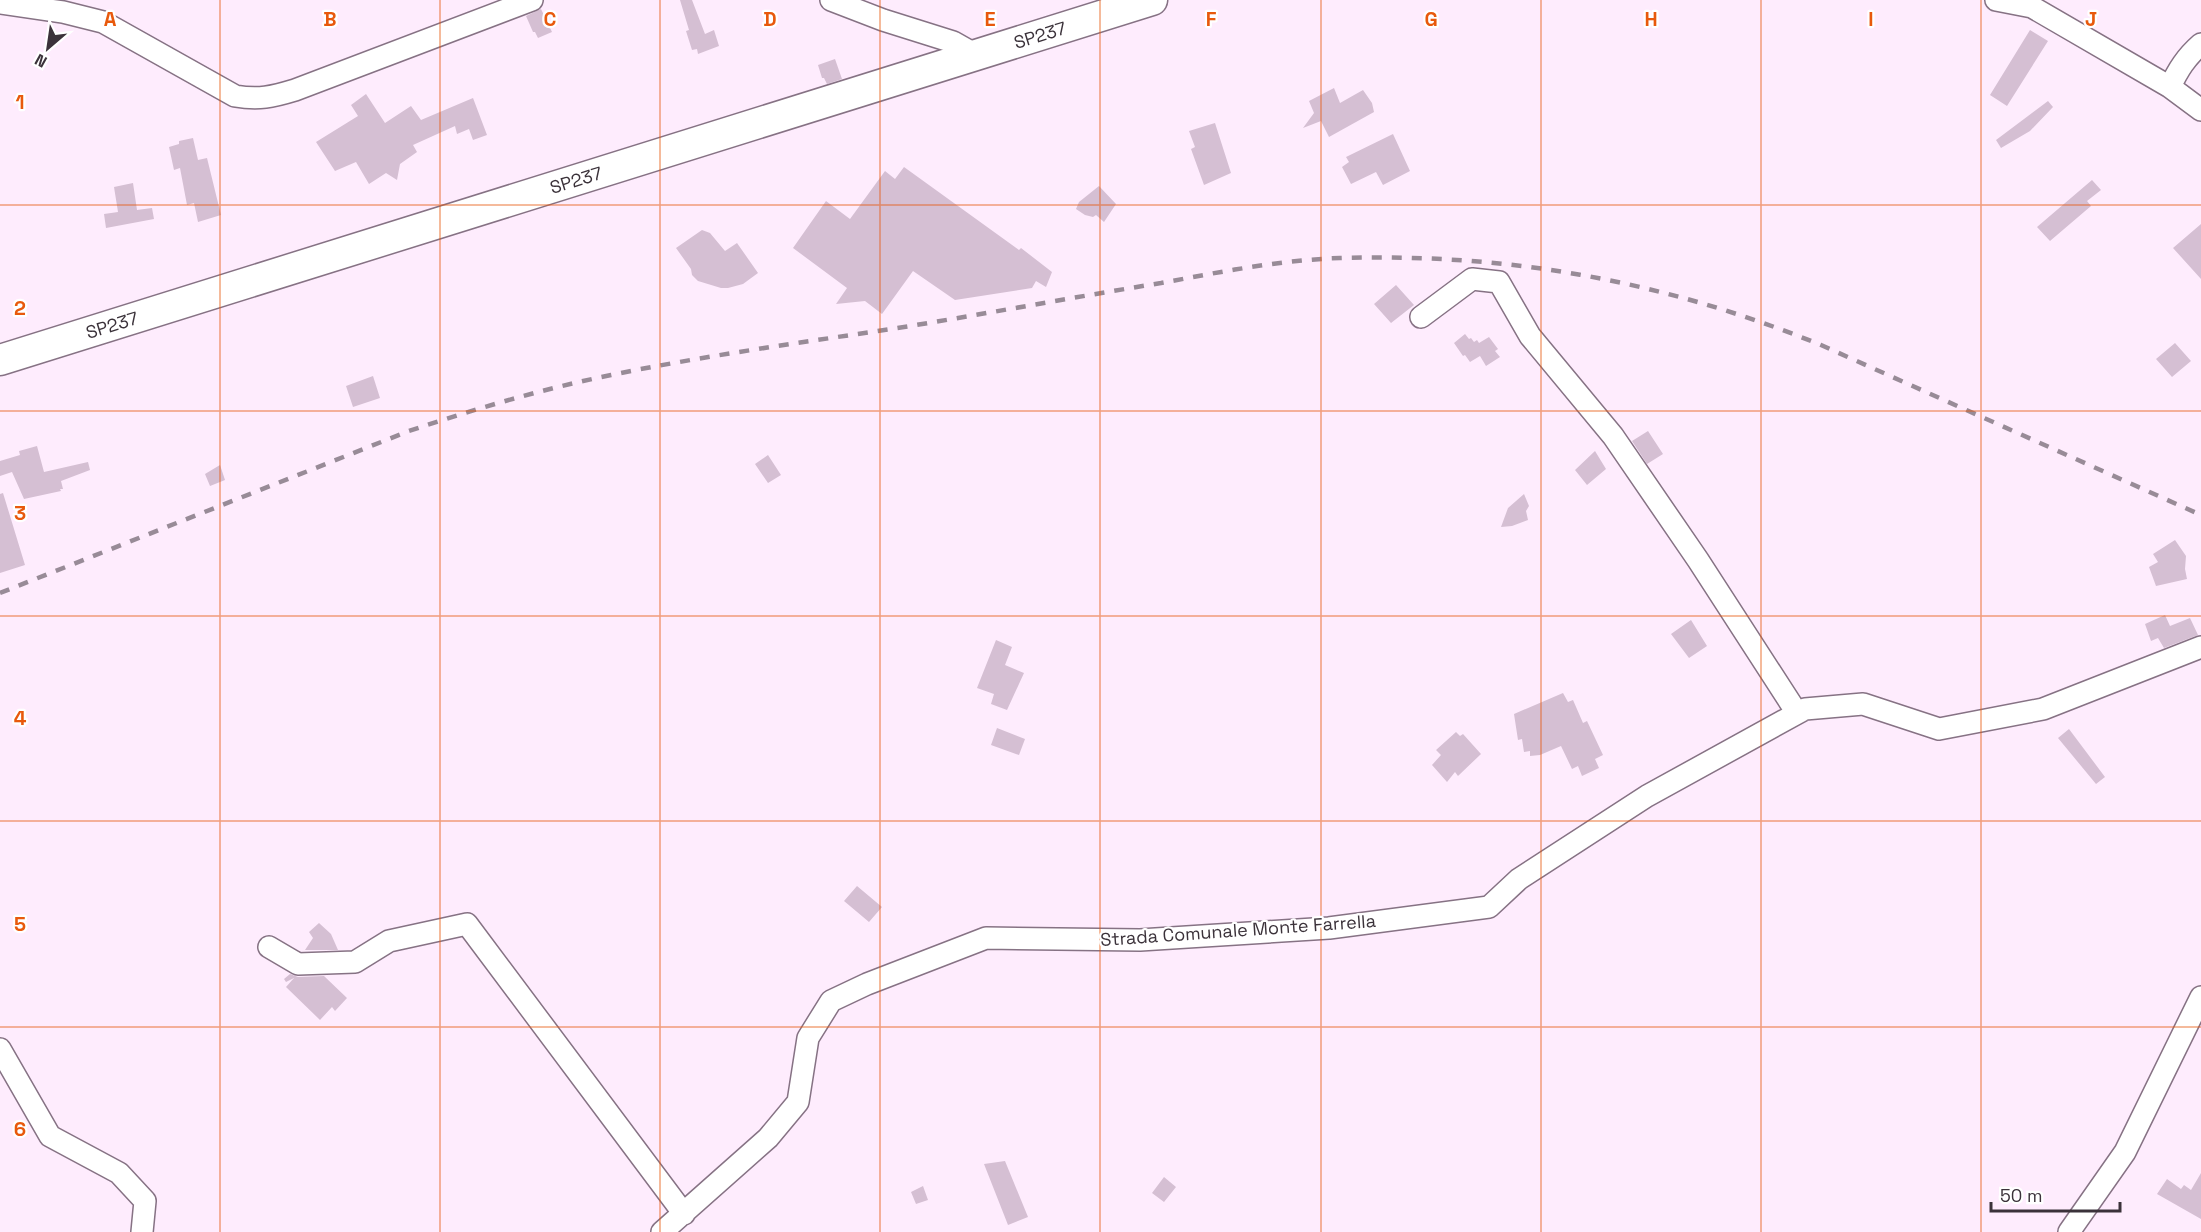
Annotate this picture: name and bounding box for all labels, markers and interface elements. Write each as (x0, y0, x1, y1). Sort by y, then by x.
text: A (104, 6, 117, 32)
text: B (323, 6, 337, 32)
text: C (544, 6, 557, 32)
text: D (763, 6, 777, 32)
text: E (984, 6, 996, 32)
text: F (1206, 6, 1217, 32)
text: G (1424, 6, 1438, 32)
text: H (1644, 6, 1658, 32)
text: I (1868, 6, 1874, 32)
text: J (2085, 6, 2097, 32)
street label: SP237 (1011, 16, 1069, 54)
north arrow (18, 18, 78, 78)
text: N (31, 49, 51, 72)
text: 1 (15, 89, 25, 115)
street label: SP237 (547, 161, 605, 199)
text: 2 (14, 295, 26, 321)
street label: SP237 (83, 306, 141, 344)
text: 3 (14, 500, 26, 526)
text: 4 (14, 705, 27, 731)
street label: Strada Comunale Monte Farrella (1099, 909, 1377, 951)
text: 5 (14, 911, 26, 937)
text: 6 (14, 1116, 26, 1142)
scale bar (1991, 1175, 2120, 1213)
text: 50 m (2000, 1184, 2042, 1207)

